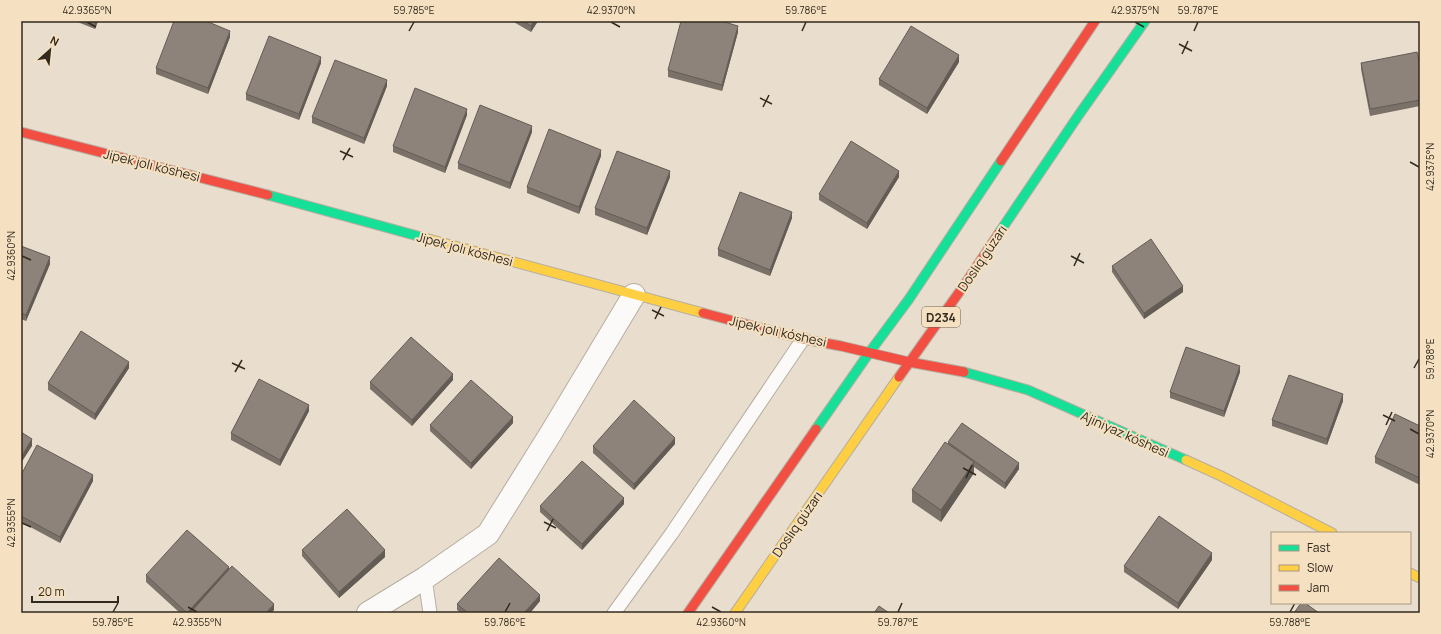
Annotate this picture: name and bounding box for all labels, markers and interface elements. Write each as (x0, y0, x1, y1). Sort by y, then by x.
text: 42.9365°N (62, 3, 112, 17)
text: 59.785°E (393, 3, 435, 17)
text: 42.9370°N (587, 3, 635, 17)
text: 59.786°E (785, 3, 827, 17)
text: 42.9375°N (1111, 3, 1159, 17)
text: 59.787°E (1178, 3, 1218, 17)
north arrow (30, 30, 70, 70)
text: N (48, 32, 62, 49)
text: 42.9375°N (1423, 143, 1437, 191)
street label: Jipek jolı kóshesi (102, 144, 202, 186)
street label: Doslıq gúzarı (953, 221, 1011, 295)
street label: Jipek jolı kóshesi (415, 227, 515, 271)
text: 42.9360°N (4, 231, 18, 281)
road number: D234 (922, 307, 960, 327)
street label: Jipek jolı kóshesi (728, 311, 828, 351)
text: 59.788°E (1423, 338, 1437, 380)
street label: Ajiniyaz kóshesi (1078, 407, 1172, 461)
text: 42.9370°N (1423, 410, 1437, 458)
street label: Doslıq gúzarı (768, 488, 826, 560)
text: 42.9355°N (4, 498, 18, 547)
legend (1271, 532, 1411, 604)
text: Fast (1307, 539, 1331, 556)
text: Slow (1307, 559, 1333, 576)
scale bar (32, 578, 118, 604)
text: Jam (1307, 579, 1329, 596)
text: 20 m (38, 583, 65, 600)
text: 59.785°E (92, 615, 134, 629)
text: 42.9355°N (173, 615, 222, 629)
text: 59.786°E (484, 615, 526, 629)
text: 42.9360°N (696, 615, 746, 629)
text: 59.787°E (878, 615, 918, 629)
text: 59.788°E (1269, 615, 1311, 629)

